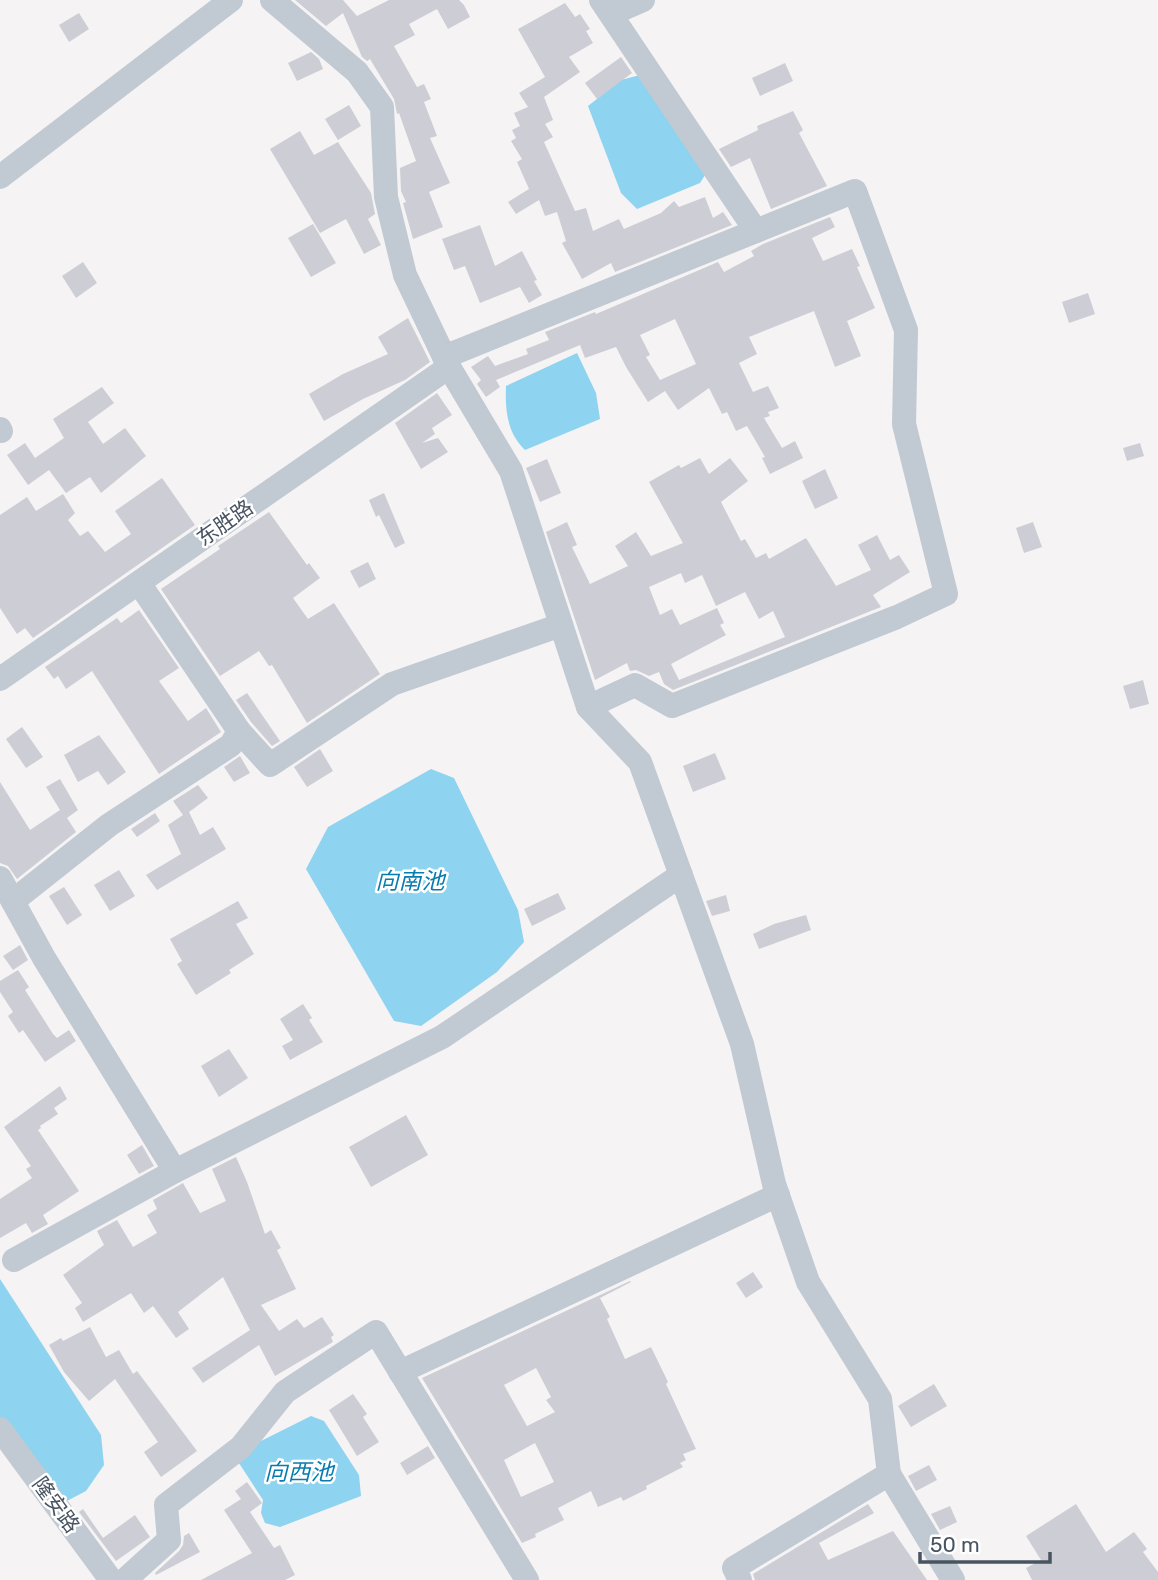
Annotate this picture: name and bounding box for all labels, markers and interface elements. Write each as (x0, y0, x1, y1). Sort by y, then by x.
street label: 东胜路 (192, 494, 258, 551)
water label: 向南池 (376, 867, 447, 895)
water label: 向西池 (265, 1458, 336, 1486)
street label: 隆安路 (28, 1472, 85, 1538)
scale bar (920, 1520, 1050, 1564)
text: 50 m (930, 1532, 980, 1557)

